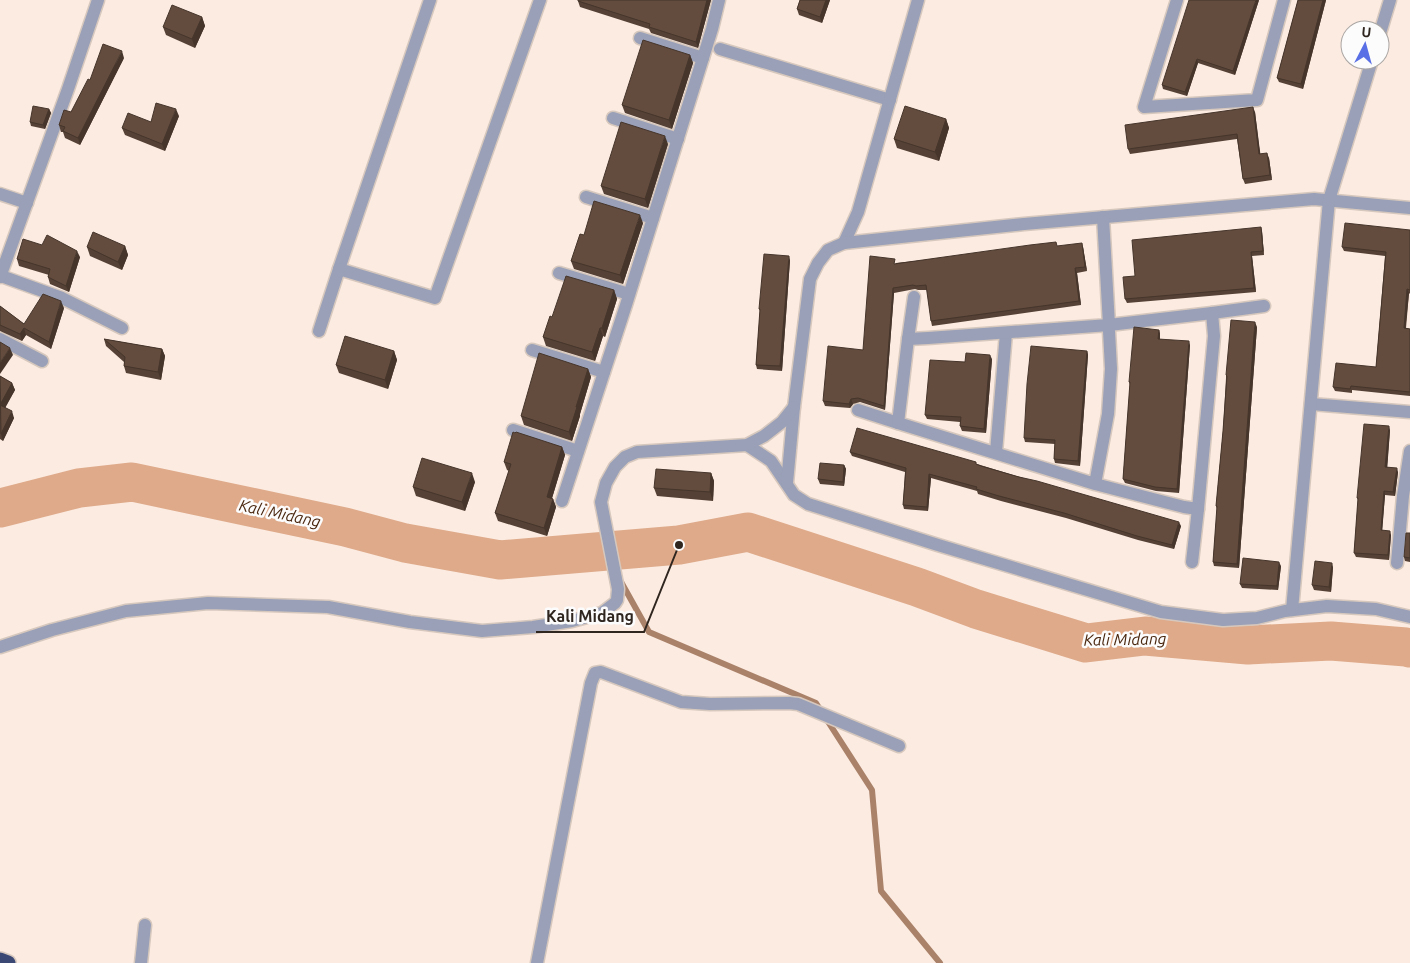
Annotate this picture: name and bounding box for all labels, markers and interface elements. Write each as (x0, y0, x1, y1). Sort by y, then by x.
north arrow (1340, 20, 1390, 70)
text: U (1361, 24, 1372, 41)
water label: Kali Midang (238, 496, 323, 530)
callout: Kali Midang (536, 601, 644, 632)
text: Kali Midang (546, 607, 634, 625)
water label: Kali Midang (1083, 629, 1167, 649)

